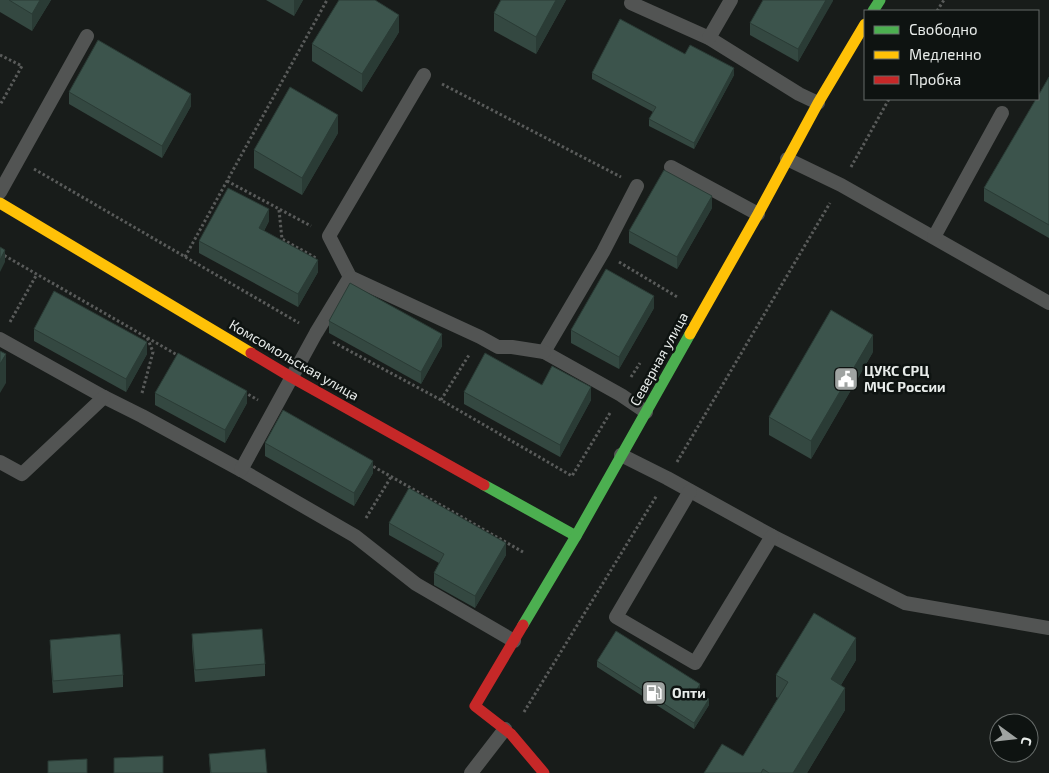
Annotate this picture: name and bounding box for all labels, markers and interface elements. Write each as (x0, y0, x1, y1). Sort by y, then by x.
legend (864, 10, 1039, 100)
text: Свободно (909, 20, 978, 38)
text: Медленно (909, 45, 982, 63)
text: Пробка (909, 70, 961, 88)
street label: Северная улица (626, 309, 691, 409)
street label: Комсомольская улица (226, 315, 362, 404)
place label: ЦУКС СРЦ МЧС России (864, 362, 946, 395)
public building icon: ЦУКС СРЦ МЧС России (833, 366, 859, 392)
fuel station icon: Опти (641, 680, 667, 706)
place label: Опти (672, 684, 706, 701)
north arrow (989, 713, 1039, 763)
text: С (1018, 735, 1036, 748)

